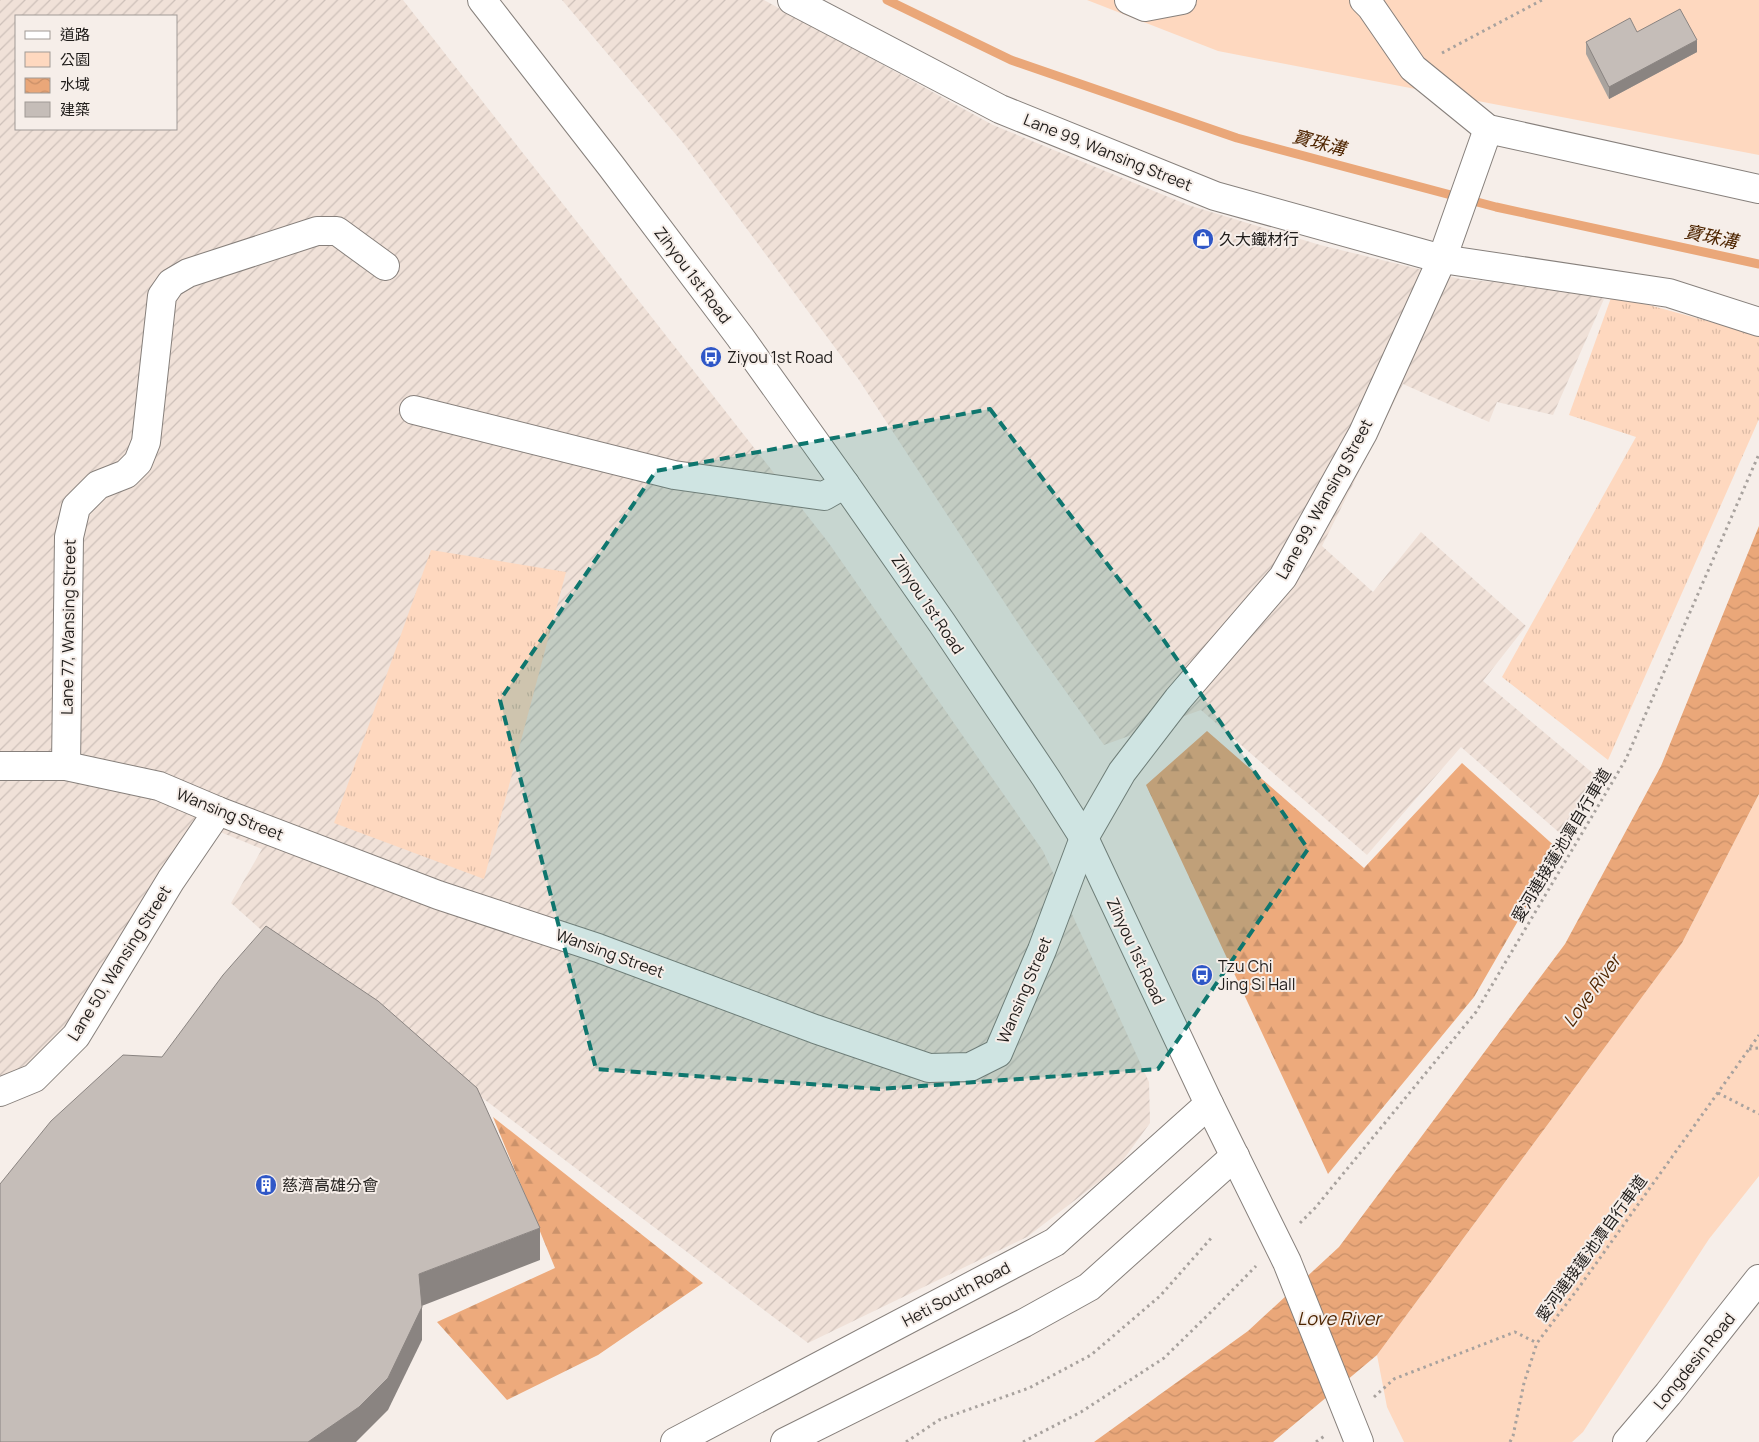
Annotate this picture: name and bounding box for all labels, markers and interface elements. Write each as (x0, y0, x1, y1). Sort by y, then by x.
legend (15, 15, 178, 130)
text: 道路 (60, 24, 90, 45)
text: 公園 (60, 49, 90, 70)
text: 水域 (60, 74, 90, 95)
text: 建築 (60, 99, 90, 120)
street label: Lane 99, Wansing Street (1020, 108, 1196, 196)
water label: 寶珠溝 (1290, 123, 1351, 161)
water label: 寶珠溝 (1682, 219, 1743, 254)
street label: Zihyou 1st Road (649, 222, 737, 328)
shop icon: 久大鐵材行 (1191, 227, 1215, 251)
place label: 久大鐵材行 (1219, 228, 1299, 250)
bus stop icon: Ziyou 1st Road (699, 345, 723, 369)
place label: Ziyou 1st Road (727, 346, 833, 368)
street label: Lane 99, Wansing Street (1271, 415, 1377, 583)
street label: Lane 77, Wansing Street (55, 539, 81, 715)
street label: Zihyou 1st Road (887, 550, 969, 658)
street label: 愛河連接蓮池潭自行車道 (1506, 764, 1616, 926)
street label: Wansing Street (173, 782, 287, 846)
street label: Lane 50, Wansing Street (62, 881, 176, 1045)
street label: Zihyou 1st Road (1102, 894, 1170, 1008)
street label: Wansing Street (553, 923, 667, 983)
street label: Wansing Street (992, 933, 1056, 1047)
water label: Love River (1557, 947, 1627, 1031)
place label: Tzu Chi Jing Si Hall (1218, 955, 1295, 995)
bus stop icon: Tzu Chi Jing Si Hall (1190, 963, 1214, 987)
street label: 愛河連接蓮池潭自行車道 (1530, 1170, 1652, 1326)
building icon: 慈濟高雄分會 (254, 1173, 278, 1197)
place label: 慈濟高雄分會 (282, 1174, 378, 1196)
street label: Heti South Road (898, 1256, 1014, 1332)
water label: Love River (1297, 1306, 1383, 1330)
street label: Longdesin Road (1648, 1308, 1740, 1414)

